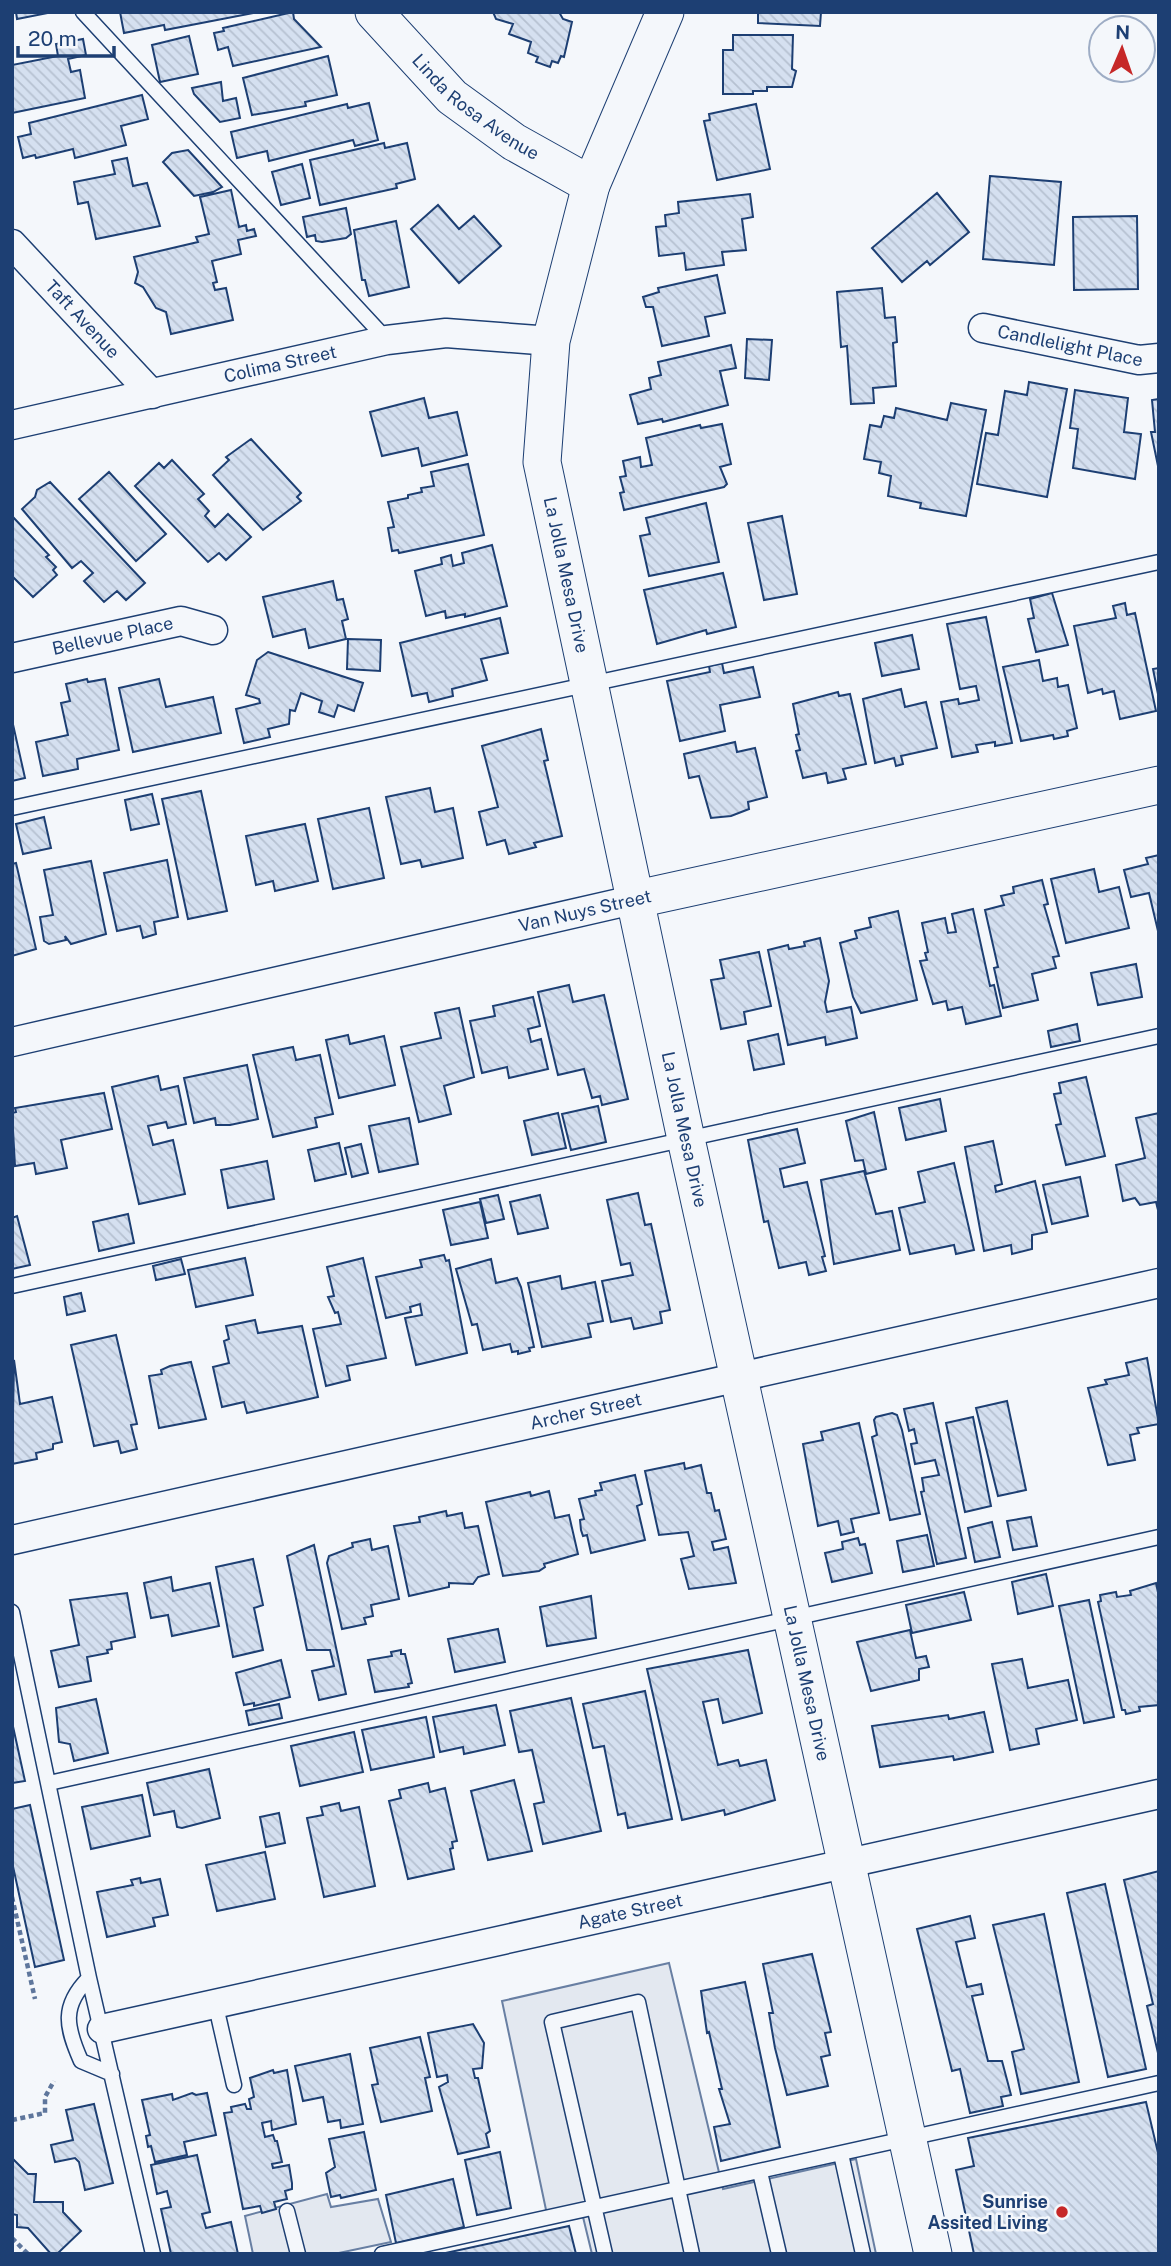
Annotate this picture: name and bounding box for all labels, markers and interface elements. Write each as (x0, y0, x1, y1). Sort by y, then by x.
scale bar (18, 14, 114, 58)
north arrow (1087, 14, 1157, 84)
text: N (1115, 21, 1130, 43)
text: 20 m (28, 26, 77, 51)
street label: Linda Rosa Avenue (408, 50, 543, 164)
street label: Taft Avenue (41, 276, 124, 362)
street label: Candlelight Place (996, 320, 1145, 371)
street label: Colima Street (222, 341, 338, 387)
street label: La Jolla Mesa Drive (540, 495, 593, 655)
street label: Bellevue Place (50, 612, 175, 659)
street label: Van Nuys Street (517, 885, 653, 936)
street label: La Jolla Mesa Drive (658, 1049, 712, 1209)
street label: Archer Street (528, 1388, 644, 1434)
street label: La Jolla Mesa Drive (780, 1603, 834, 1763)
street label: Agate Street (576, 1889, 684, 1933)
place label: Sunrise Assited Living (927, 2191, 1048, 2233)
marker: Sunrise Assited Living (1054, 2204, 1070, 2220)

